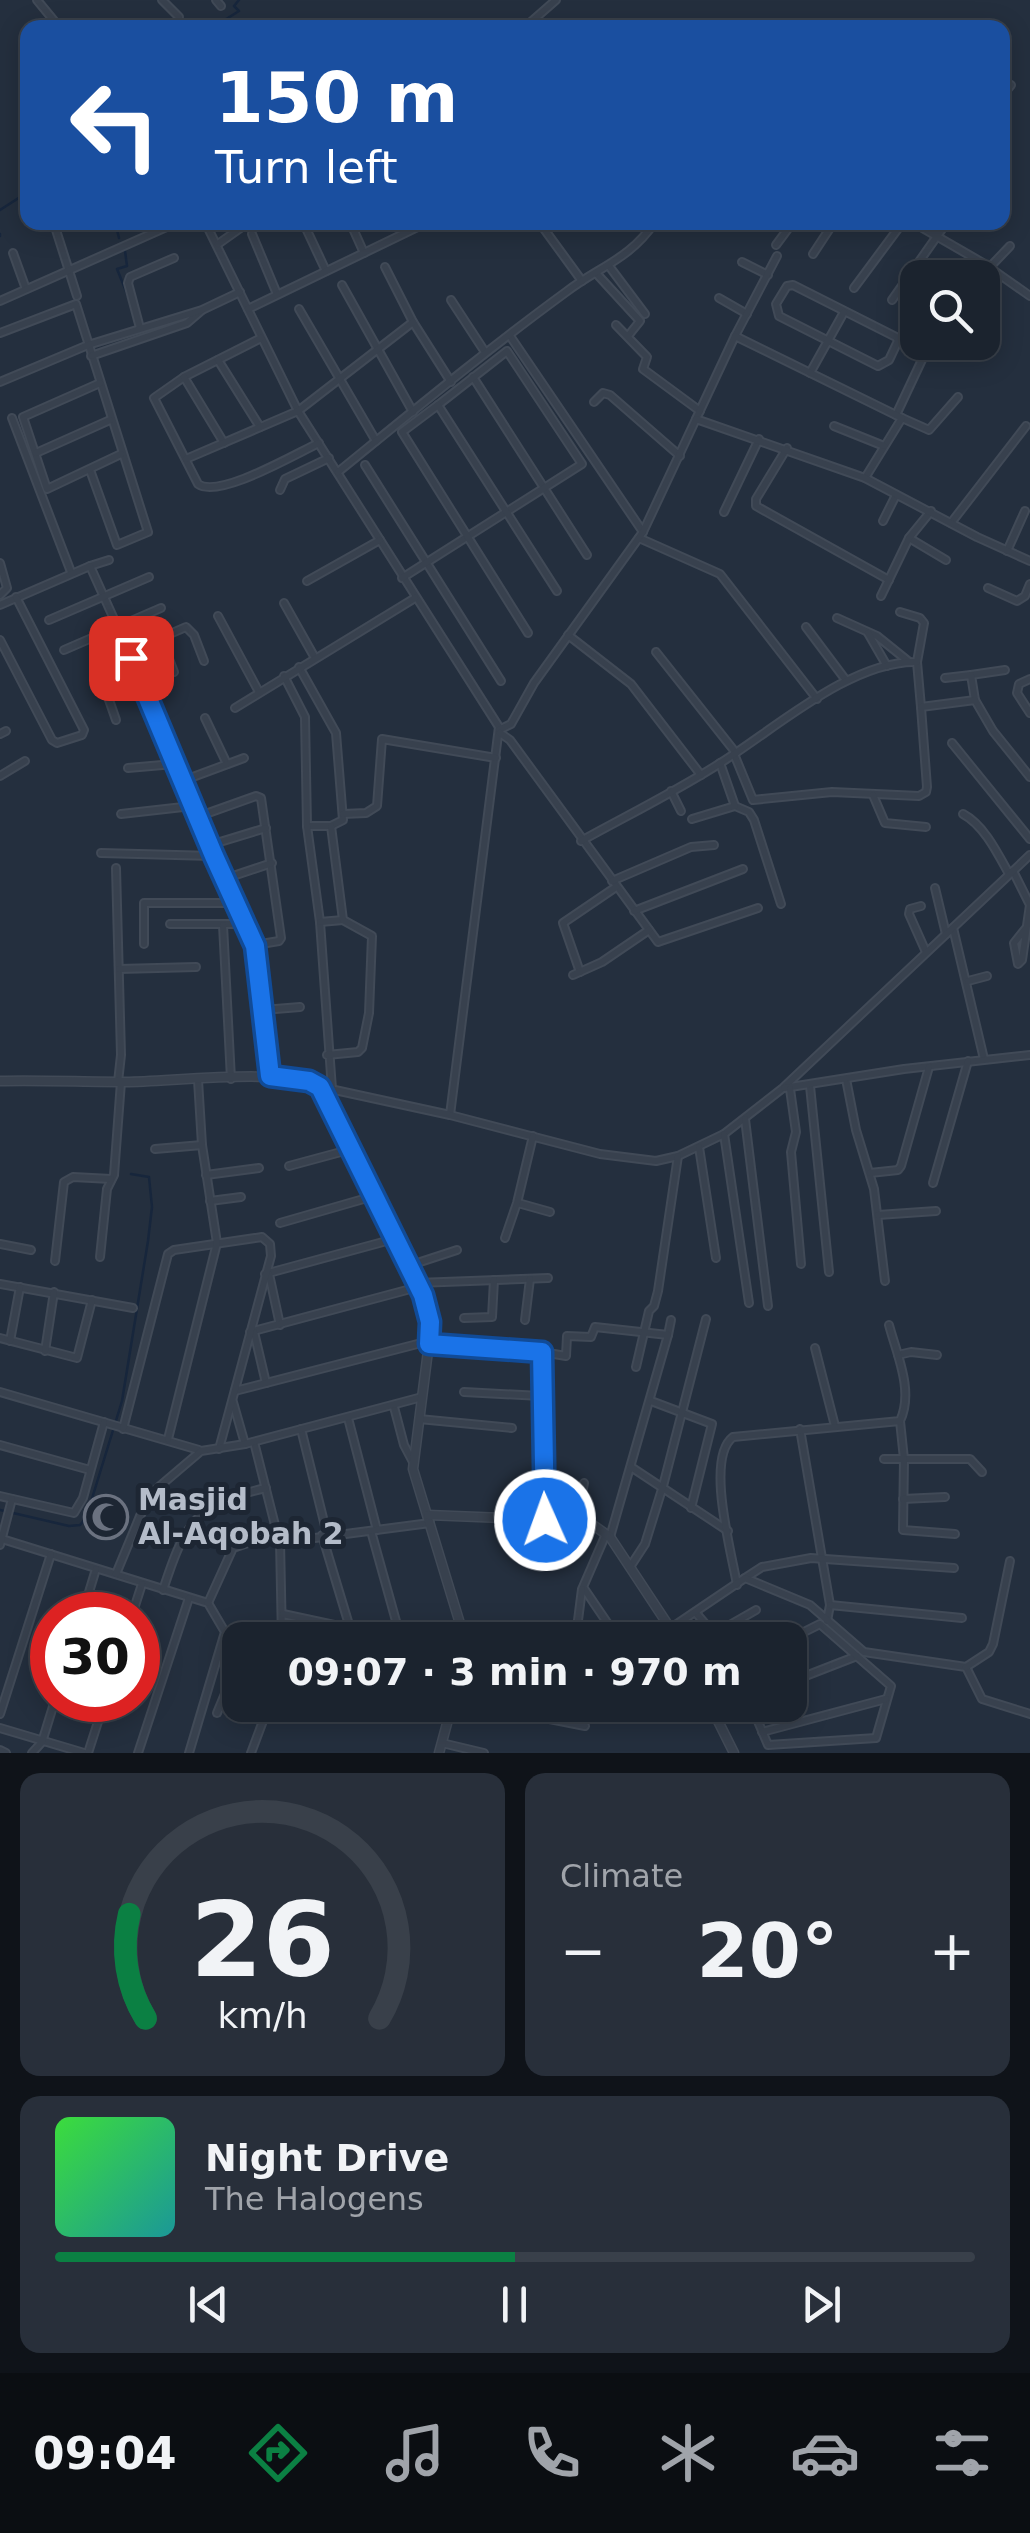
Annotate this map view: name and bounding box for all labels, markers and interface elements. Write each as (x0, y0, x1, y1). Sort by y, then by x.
text: 150 m (215, 57, 458, 139)
icon: left (50, 60, 180, 190)
text: Turn left (215, 141, 398, 194)
map controls (900, 260, 1000, 360)
button: search (900, 260, 1000, 360)
pin (89, 616, 174, 701)
icon: arrive (104, 631, 159, 686)
position arrow (493, 1468, 597, 1572)
place label: Masjid Al-Aqobah 2 (138, 1482, 344, 1551)
mosque icon: Masjid Al-Aqobah 2 (83, 1494, 129, 1540)
speed limit sign: 30 (30, 1592, 160, 1722)
text: 09:07 · 3 min · 970 m (287, 1650, 742, 1694)
text: Climate (560, 1857, 683, 1895)
text: 26 (190, 1879, 335, 2001)
text: 20° (697, 1907, 838, 1995)
text: − (560, 1919, 606, 1983)
text: + (929, 1919, 975, 1983)
text: km/h (217, 1995, 308, 2036)
text: Night Drive (205, 2136, 449, 2180)
text: The Halogens (205, 2180, 424, 2218)
icon: previous (181, 2277, 236, 2332)
icon: pause (487, 2277, 542, 2332)
icon: next (794, 2277, 849, 2332)
icon: directions (243, 2418, 313, 2488)
icon: music (380, 2418, 450, 2488)
icon: phone (517, 2418, 587, 2488)
icon: climate (653, 2418, 723, 2488)
icon: car (790, 2418, 860, 2488)
icon: filters (927, 2418, 997, 2488)
text: 09:04 (33, 2427, 177, 2480)

